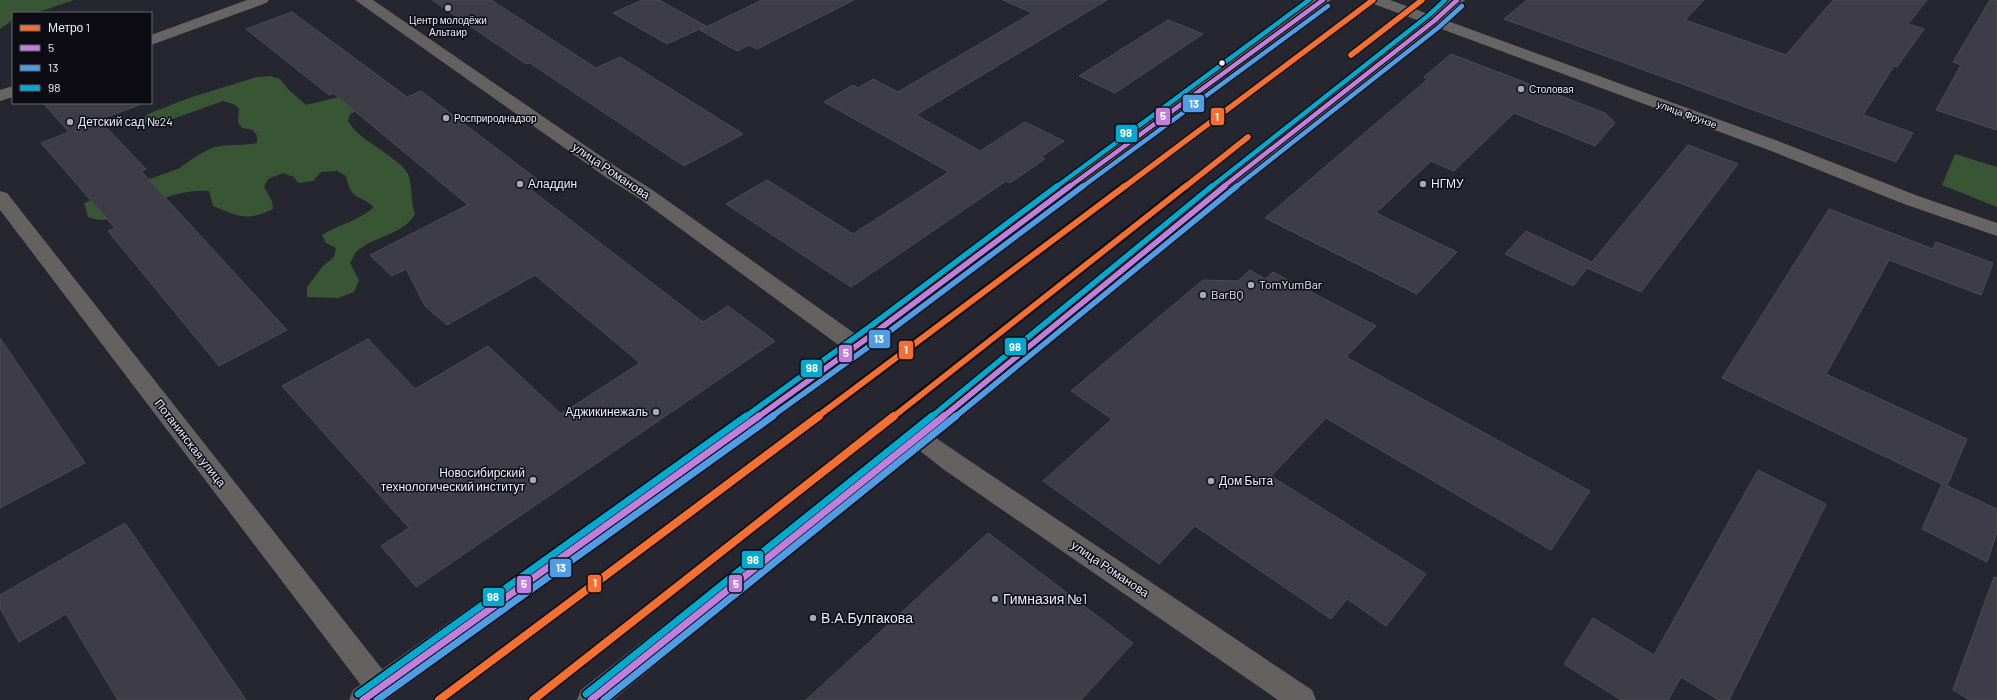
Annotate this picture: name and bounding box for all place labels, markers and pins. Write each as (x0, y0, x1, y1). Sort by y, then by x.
marker: Центр молодёжи Альтаир (443, 3, 453, 13)
place label: Центр молодёжи Альтаир (409, 14, 487, 38)
unlabelled marker (1217, 58, 1227, 68)
place label: Столовая (1529, 83, 1574, 95)
marker: Столовая (1516, 84, 1526, 94)
place label: Росприроднадзор (454, 112, 537, 124)
marker: Росприроднадзор (441, 113, 451, 123)
place label: Детский сад №24 (78, 114, 173, 129)
marker: Детский сад №24 (65, 117, 75, 127)
place label: Аладдин (528, 176, 577, 191)
place label: НГМУ (1431, 176, 1464, 190)
marker: Аладдин (515, 179, 525, 189)
marker: НГМУ (1418, 179, 1428, 189)
place label: TomYumBar (1259, 277, 1323, 291)
marker: TomYumBar (1246, 280, 1256, 290)
place label: BarBQ (1211, 287, 1243, 301)
marker: BarBQ (1198, 290, 1208, 300)
place label: Аджикинежаль (565, 404, 648, 419)
marker: Аджикинежаль (651, 407, 661, 417)
place label: Новосибирский технологический институт (381, 465, 525, 494)
place label: Дом Быта (1219, 473, 1273, 488)
marker: Новосибирский технологический институт (528, 475, 538, 485)
marker: Дом Быта (1206, 476, 1216, 486)
place label: Гимназия №1 (1003, 590, 1087, 607)
marker: Гимназия №1 (990, 594, 1000, 604)
place label: В.А.Булгакова (821, 609, 913, 626)
marker: В.А.Булгакова (808, 613, 818, 623)

